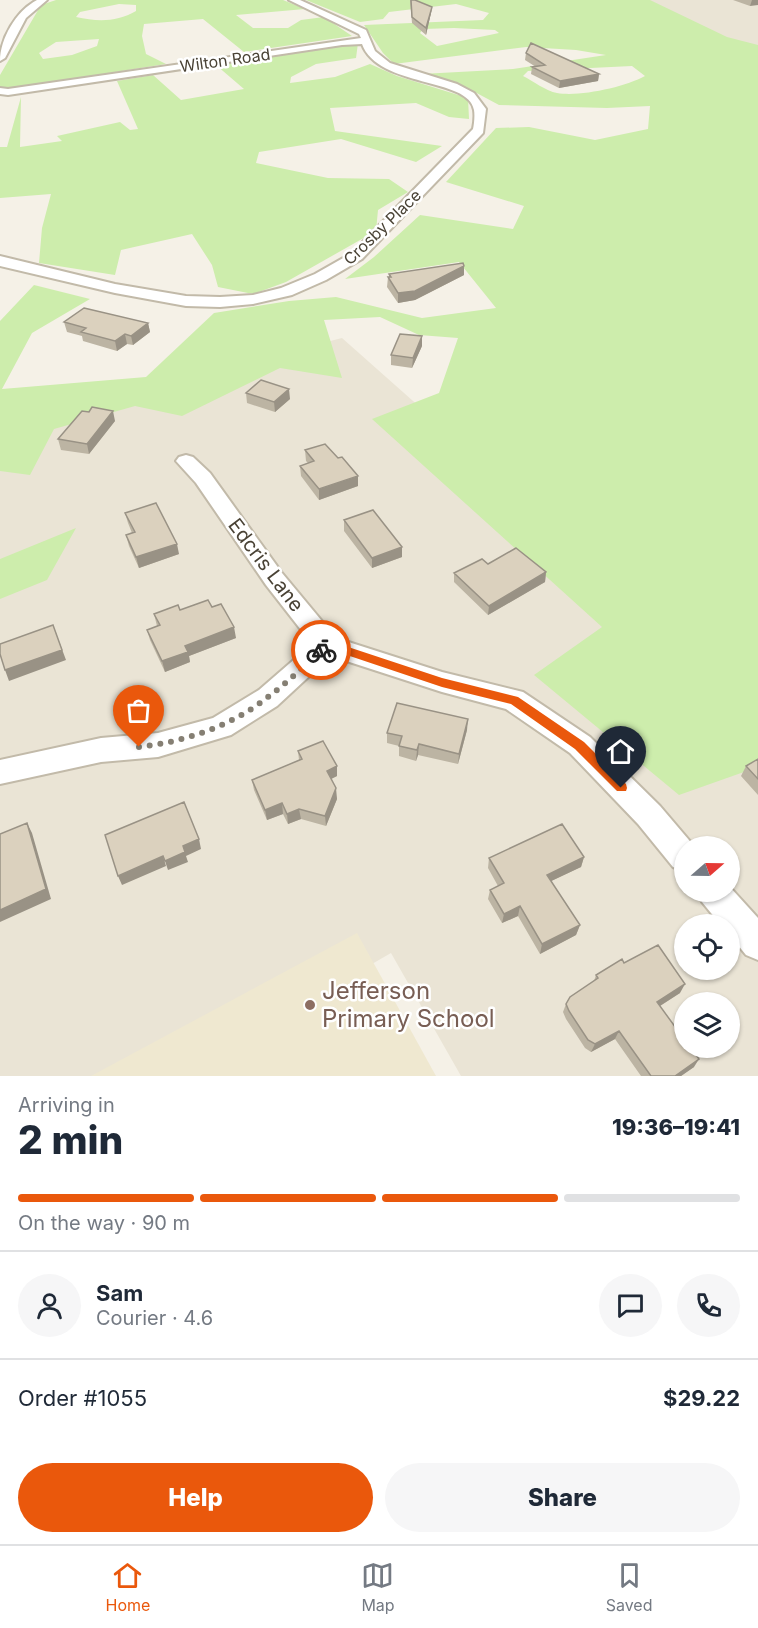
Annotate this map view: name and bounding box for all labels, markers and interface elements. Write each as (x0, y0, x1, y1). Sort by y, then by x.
street label: Wilton Road (179, 44, 271, 76)
street label: Crosby Place (339, 185, 425, 269)
street label: Edcris Lane (223, 514, 309, 616)
courier (291, 620, 351, 680)
icon: bike (305, 634, 338, 667)
pin (113, 685, 164, 747)
icon: bag (122, 694, 155, 727)
pin (595, 726, 646, 788)
icon: home (604, 735, 637, 768)
north arrow (674, 836, 740, 902)
map controls (674, 836, 740, 1058)
button: locate (674, 914, 740, 980)
place label: Jefferson Primary School (322, 976, 495, 1033)
button: layers (674, 992, 740, 1058)
marker: Jefferson Primary School (303, 998, 317, 1012)
text: Arriving in (18, 1093, 115, 1117)
text: 19:36–19:41 (612, 1114, 740, 1140)
text: 2 min (18, 1116, 123, 1163)
text: On the way · 90 m (18, 1211, 190, 1235)
button: person (18, 1274, 81, 1337)
button: chat (599, 1274, 662, 1337)
button: phone (677, 1274, 740, 1337)
text: Sam (96, 1280, 143, 1306)
text: Courier · 4.6 (96, 1306, 213, 1330)
text: Order #1055 (18, 1385, 147, 1411)
text: $29.22 (663, 1385, 740, 1411)
button: Help (18, 1463, 373, 1532)
button: Share (385, 1463, 740, 1532)
tab: Home (106, 1559, 150, 1615)
tab: Map (361, 1559, 395, 1615)
tab: Saved (606, 1559, 652, 1615)

